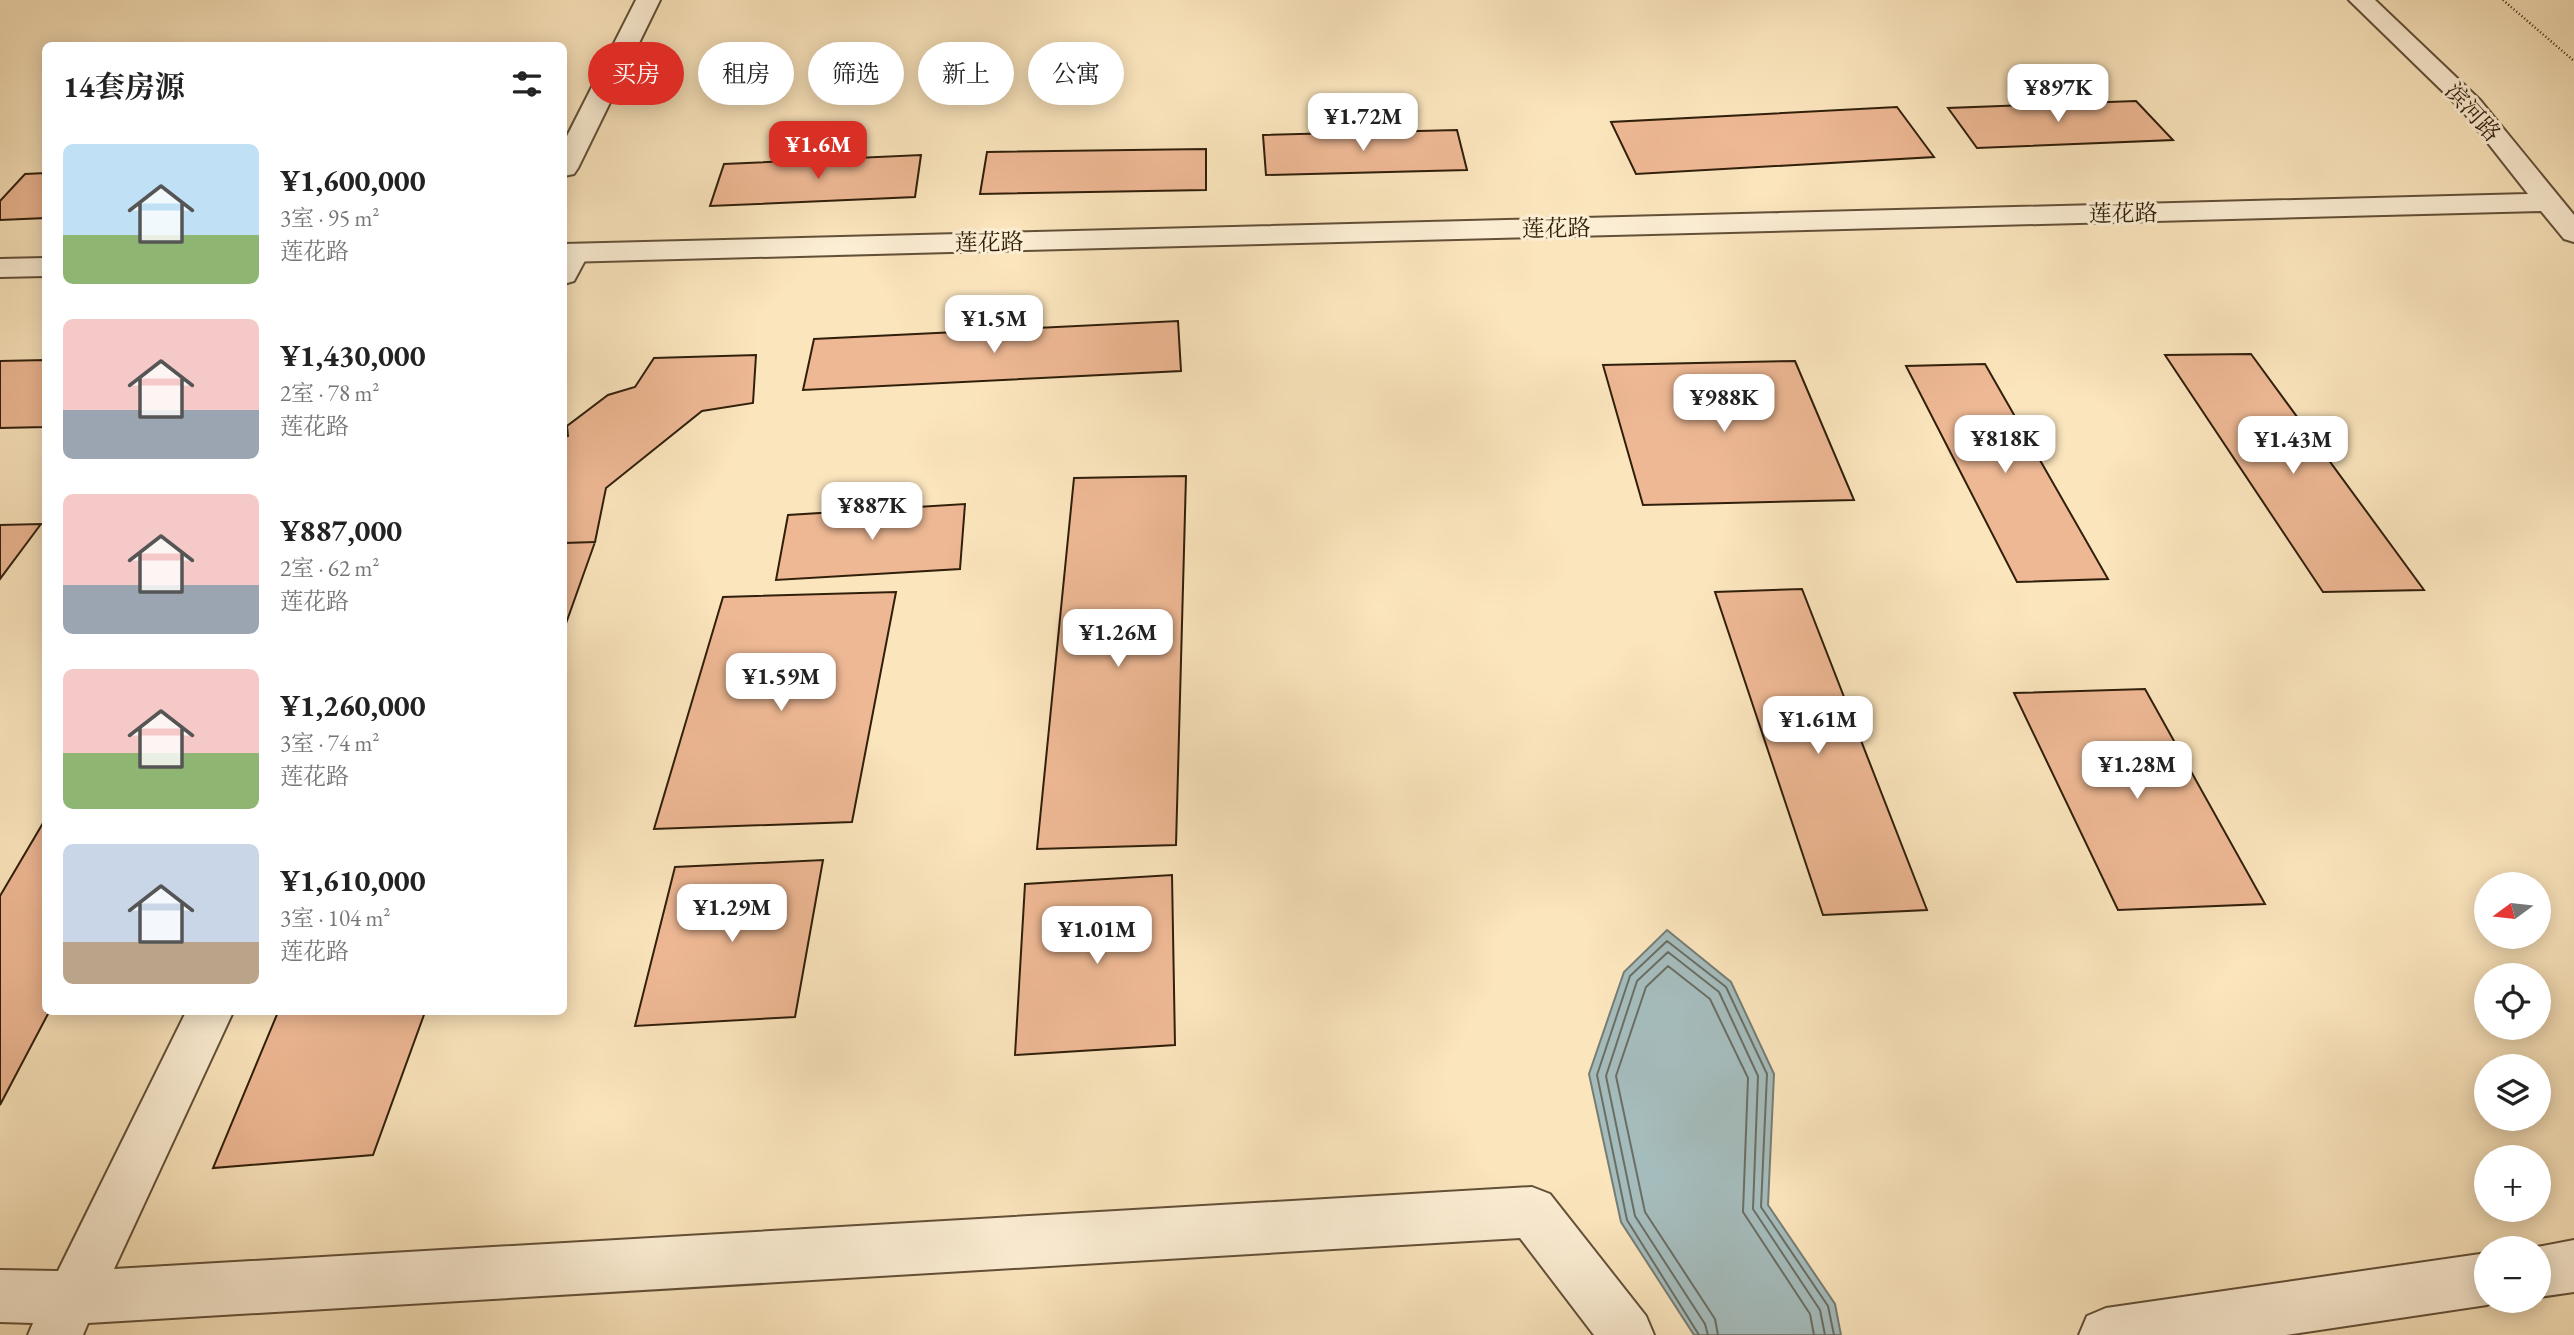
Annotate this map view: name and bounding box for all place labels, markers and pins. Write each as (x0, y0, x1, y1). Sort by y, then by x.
pin: ¥897K (2009, 64, 2107, 124)
pin: ¥1.72M (1306, 94, 1420, 153)
pin: ¥1.6M (769, 122, 867, 181)
pin: ¥1.5M (945, 296, 1043, 355)
pin: ¥988K (1675, 374, 1773, 434)
pin: ¥818K (1956, 416, 2054, 475)
pin: ¥1.43M (2236, 416, 2350, 476)
pin: ¥887K (823, 482, 921, 542)
pin: ¥1.26M (1061, 610, 1175, 669)
pin: ¥1.59M (724, 654, 838, 713)
pin: ¥1.61M (1761, 696, 1875, 756)
pin: ¥1.28M (2080, 742, 2194, 801)
pin: ¥1.29M (675, 884, 789, 944)
pin: ¥1.01M (1040, 906, 1154, 966)

